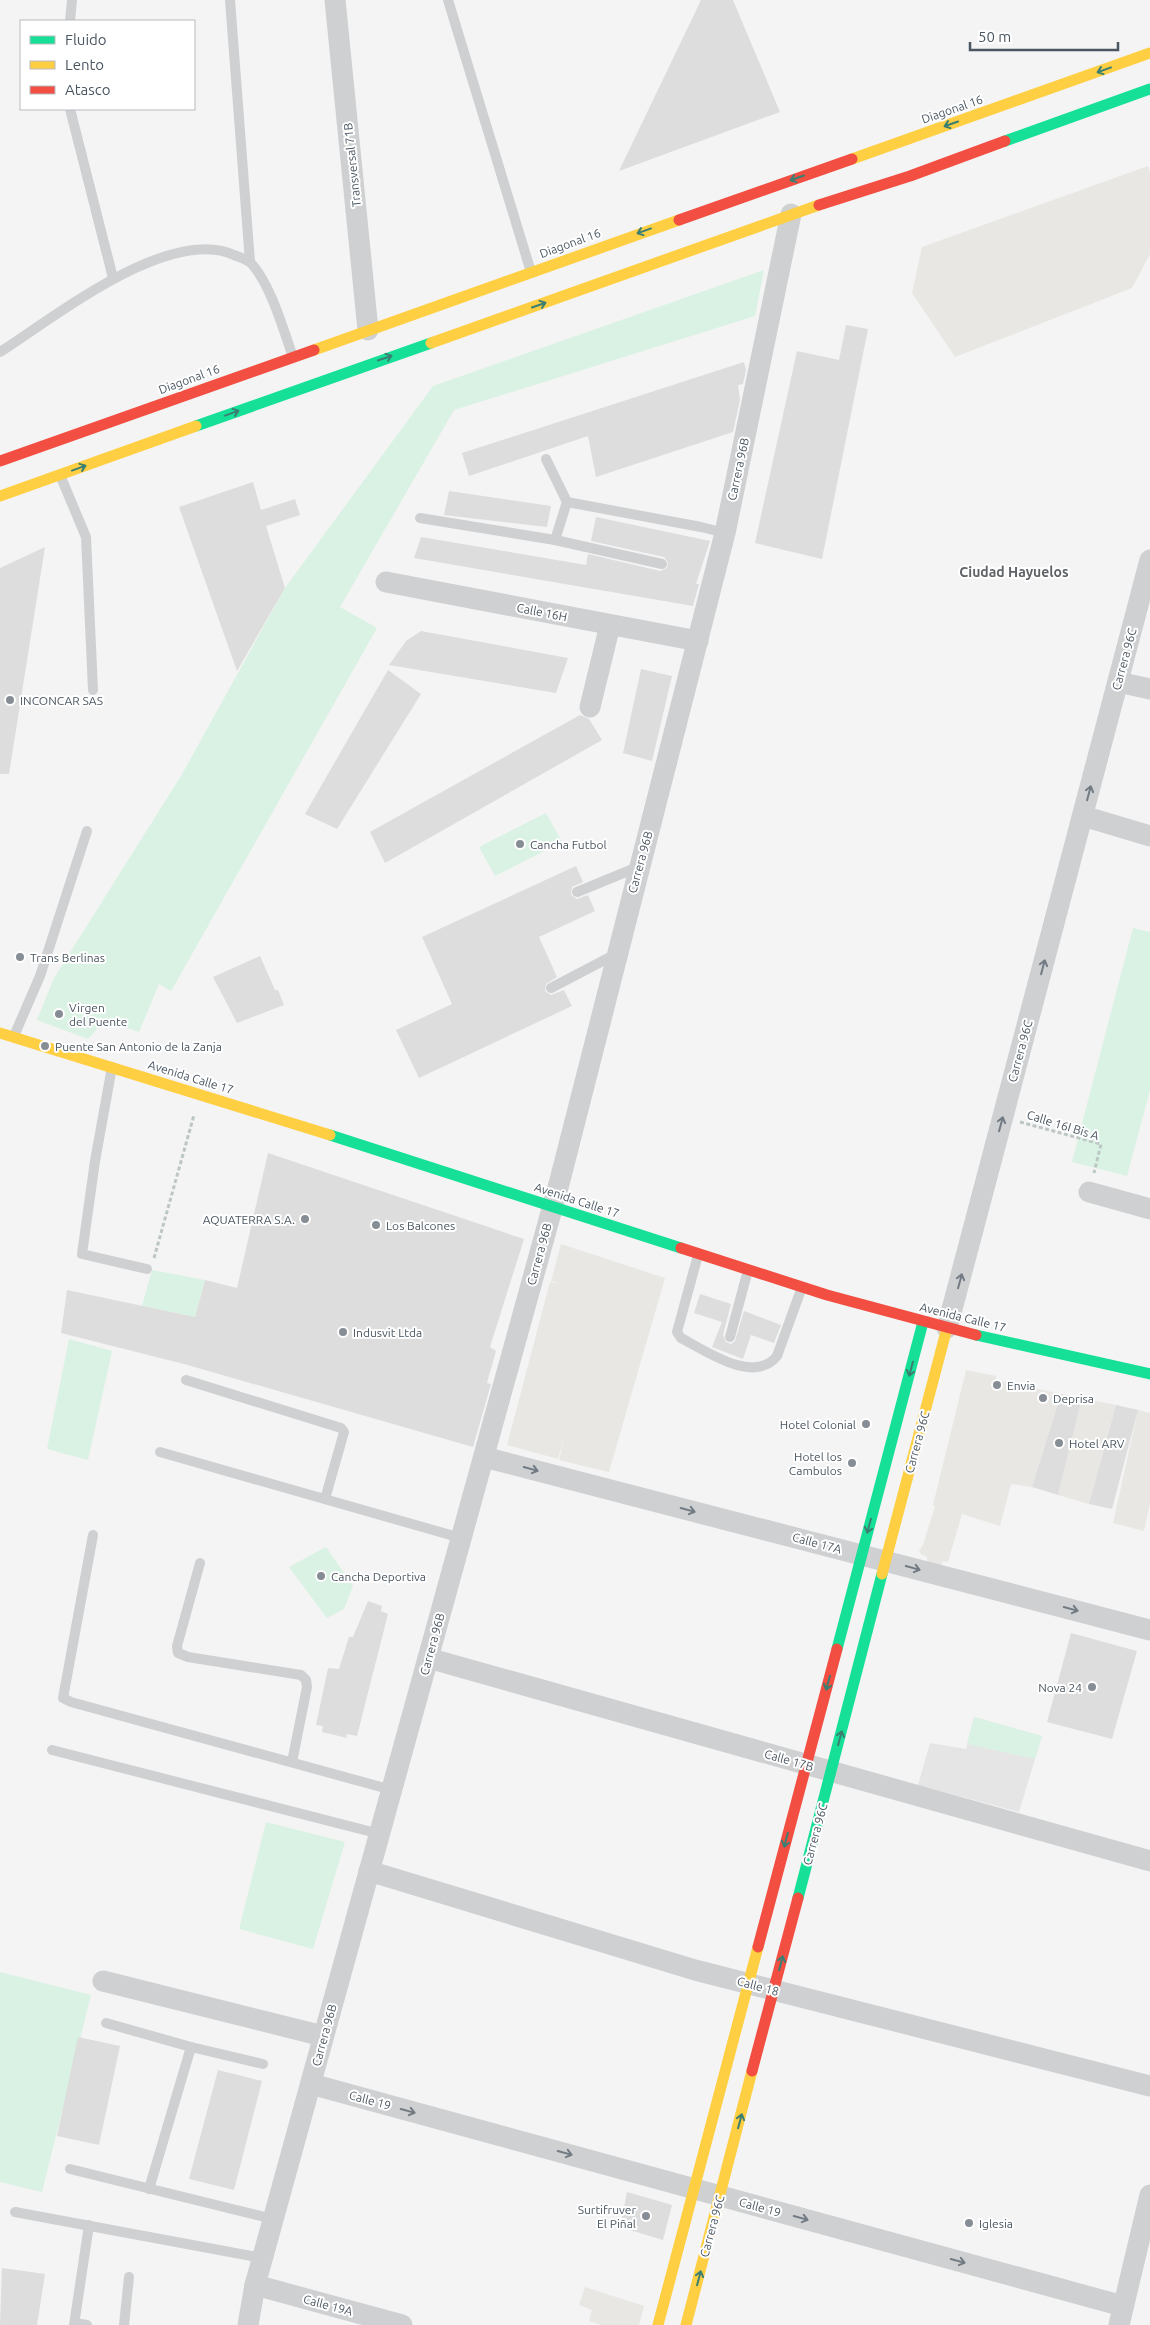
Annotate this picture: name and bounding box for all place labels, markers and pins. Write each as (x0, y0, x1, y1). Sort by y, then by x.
marker: INCONCAR SAS (4, 694, 16, 706)
place label: INCONCAR SAS (20, 694, 103, 707)
marker: Cancha Futbol (514, 838, 526, 850)
place label: Cancha Futbol (530, 838, 607, 851)
marker: Trans Berlinas (14, 951, 26, 963)
place label: Trans Berlinas (30, 951, 105, 964)
place label: Virgen del Puente (69, 1001, 127, 1028)
marker: Virgen del Puente (53, 1008, 65, 1020)
marker: Puente San Antonio de la Zanja (39, 1040, 51, 1052)
place label: Puente San Antonio de la Zanja (55, 1040, 222, 1053)
place label: AQUATERRA S.A. (203, 1213, 295, 1226)
marker: AQUATERRA S.A. (299, 1213, 311, 1225)
marker: Los Balcones (370, 1219, 382, 1231)
place label: Los Balcones (386, 1219, 455, 1232)
marker: Indusvit Ltda (337, 1326, 349, 1338)
place label: Indusvit Ltda (353, 1326, 422, 1339)
marker: Envia (991, 1379, 1003, 1391)
place label: Envia (1007, 1379, 1036, 1392)
marker: Deprisa (1037, 1392, 1049, 1404)
place label: Deprisa (1053, 1392, 1094, 1405)
place label: Hotel Colonial (780, 1418, 856, 1431)
marker: Hotel Colonial (860, 1418, 872, 1430)
marker: Hotel ARV (1053, 1437, 1065, 1449)
place label: Hotel ARV (1069, 1437, 1125, 1450)
place label: Hotel los Cambulos (789, 1450, 842, 1477)
marker: Hotel los Cambulos (846, 1457, 858, 1469)
marker: Cancha Deportiva (315, 1570, 327, 1582)
place label: Cancha Deportiva (331, 1570, 426, 1583)
place label: Nova 24 (1038, 1681, 1082, 1694)
marker: Nova 24 (1086, 1681, 1098, 1693)
place label: Surtifruver El Piñal (578, 2203, 636, 2230)
marker: Surtifruver El Piñal (640, 2210, 652, 2222)
marker: Iglesia (963, 2217, 975, 2229)
place label: Iglesia (979, 2217, 1013, 2230)

